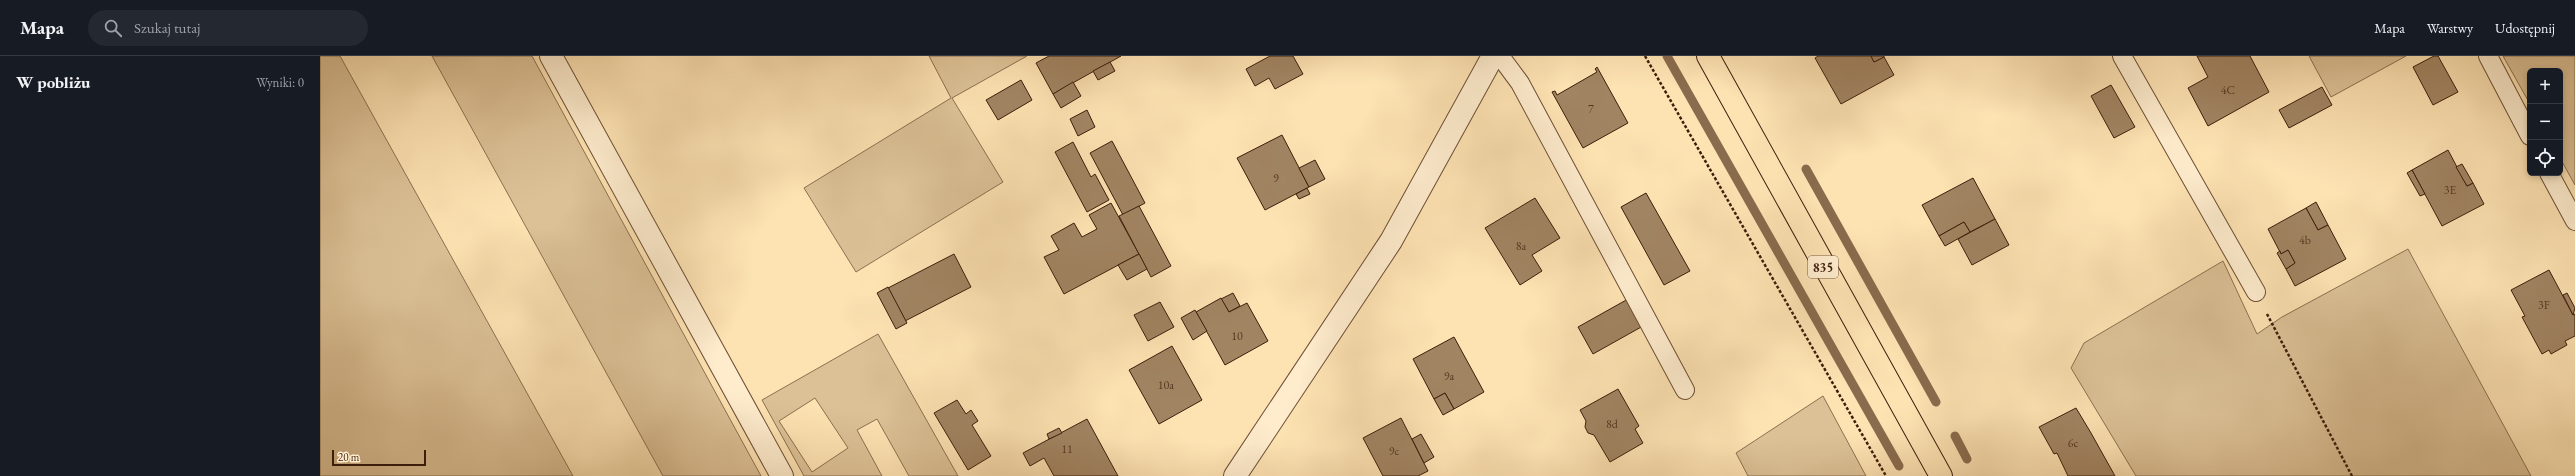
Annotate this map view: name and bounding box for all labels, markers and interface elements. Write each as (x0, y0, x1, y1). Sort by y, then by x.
search box (88, 10, 368, 46)
text: Mapa (20, 15, 64, 40)
icon: search (102, 17, 124, 39)
text: Szukaj tutaj (134, 18, 200, 37)
text: Mapa (2374, 19, 2405, 37)
text: Warstwy (2427, 19, 2473, 37)
text: Udostępnij (2495, 19, 2555, 37)
map controls (2527, 68, 2563, 176)
button: + (2527, 68, 2563, 104)
text: W pobliżu (16, 71, 90, 93)
text: Wyniki: 0 (256, 74, 304, 91)
house number: 4C (2221, 82, 2235, 98)
house number: 7 (1588, 101, 1594, 117)
button: − (2527, 104, 2563, 140)
button: locate (2527, 140, 2563, 176)
house number: 9 (1273, 170, 1279, 186)
house number: 3E (2444, 182, 2456, 198)
house number: 4b (2299, 232, 2311, 248)
house number: 8a (1516, 238, 1526, 254)
road number: 835 (1808, 256, 1838, 278)
house number: 3F (2538, 297, 2550, 313)
house number: 10 (1231, 328, 1243, 344)
house number: 9a (1444, 368, 1454, 384)
house number: 10a (1158, 377, 1174, 393)
house number: 8d (1606, 416, 1619, 432)
house number: 6c (2068, 435, 2078, 451)
house number: 11 (1061, 441, 1073, 457)
house number: 9c (1389, 443, 1399, 459)
scale bar (332, 448, 426, 467)
text: 20 m (338, 450, 359, 464)

